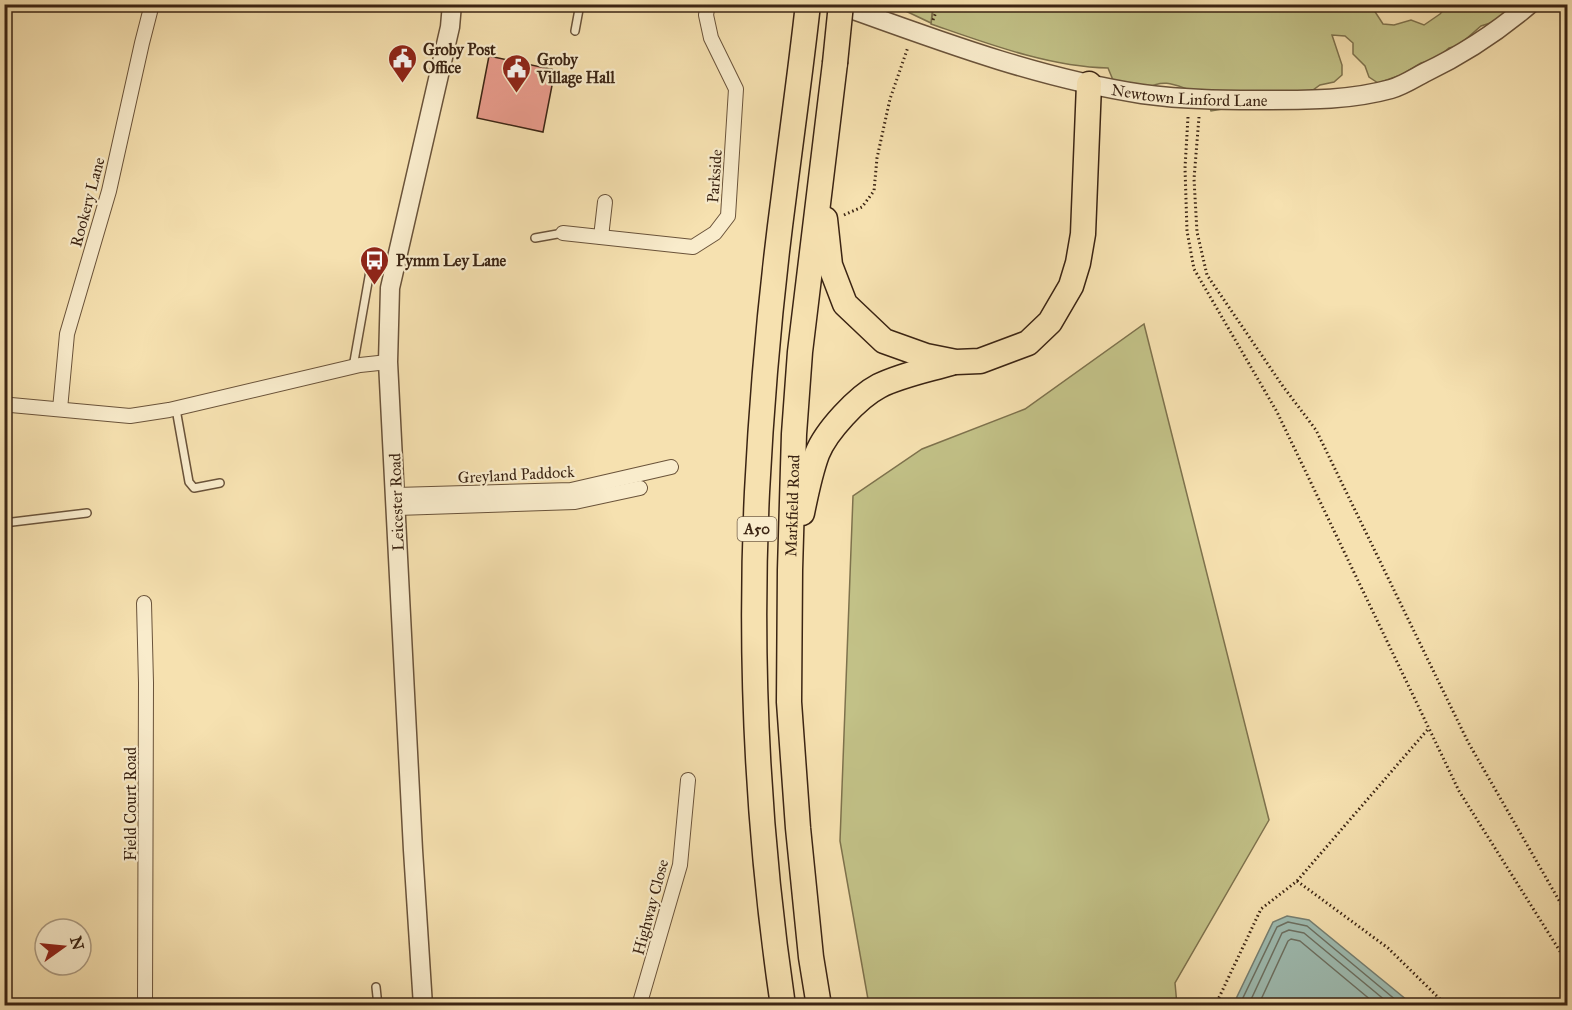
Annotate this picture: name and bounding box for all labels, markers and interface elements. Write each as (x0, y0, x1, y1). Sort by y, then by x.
place label: Groby Post Office (423, 40, 496, 77)
public building icon: Groby Post Office (386, 42, 418, 84)
place label: Groby Village Hall (536, 50, 615, 88)
public building icon: Groby Village Hall (500, 52, 532, 94)
street label: Newtown Linford Lane (1110, 80, 1268, 110)
street label: Parkside (703, 148, 726, 204)
street label: Rookery Lane (66, 155, 109, 249)
bus stop icon: Pymm Ley Lane (359, 244, 391, 286)
place label: Pymm Ley Lane (396, 251, 507, 271)
street label: Leicester Road (385, 453, 408, 551)
street label: Markfield Road (781, 454, 803, 557)
street label: Greyland Paddock (457, 462, 575, 487)
road number: A50 (738, 517, 777, 541)
street label: Field Court Road (121, 747, 140, 861)
street label: Highway Close (629, 857, 673, 957)
north arrow (33, 917, 93, 977)
text: N (66, 934, 88, 953)

